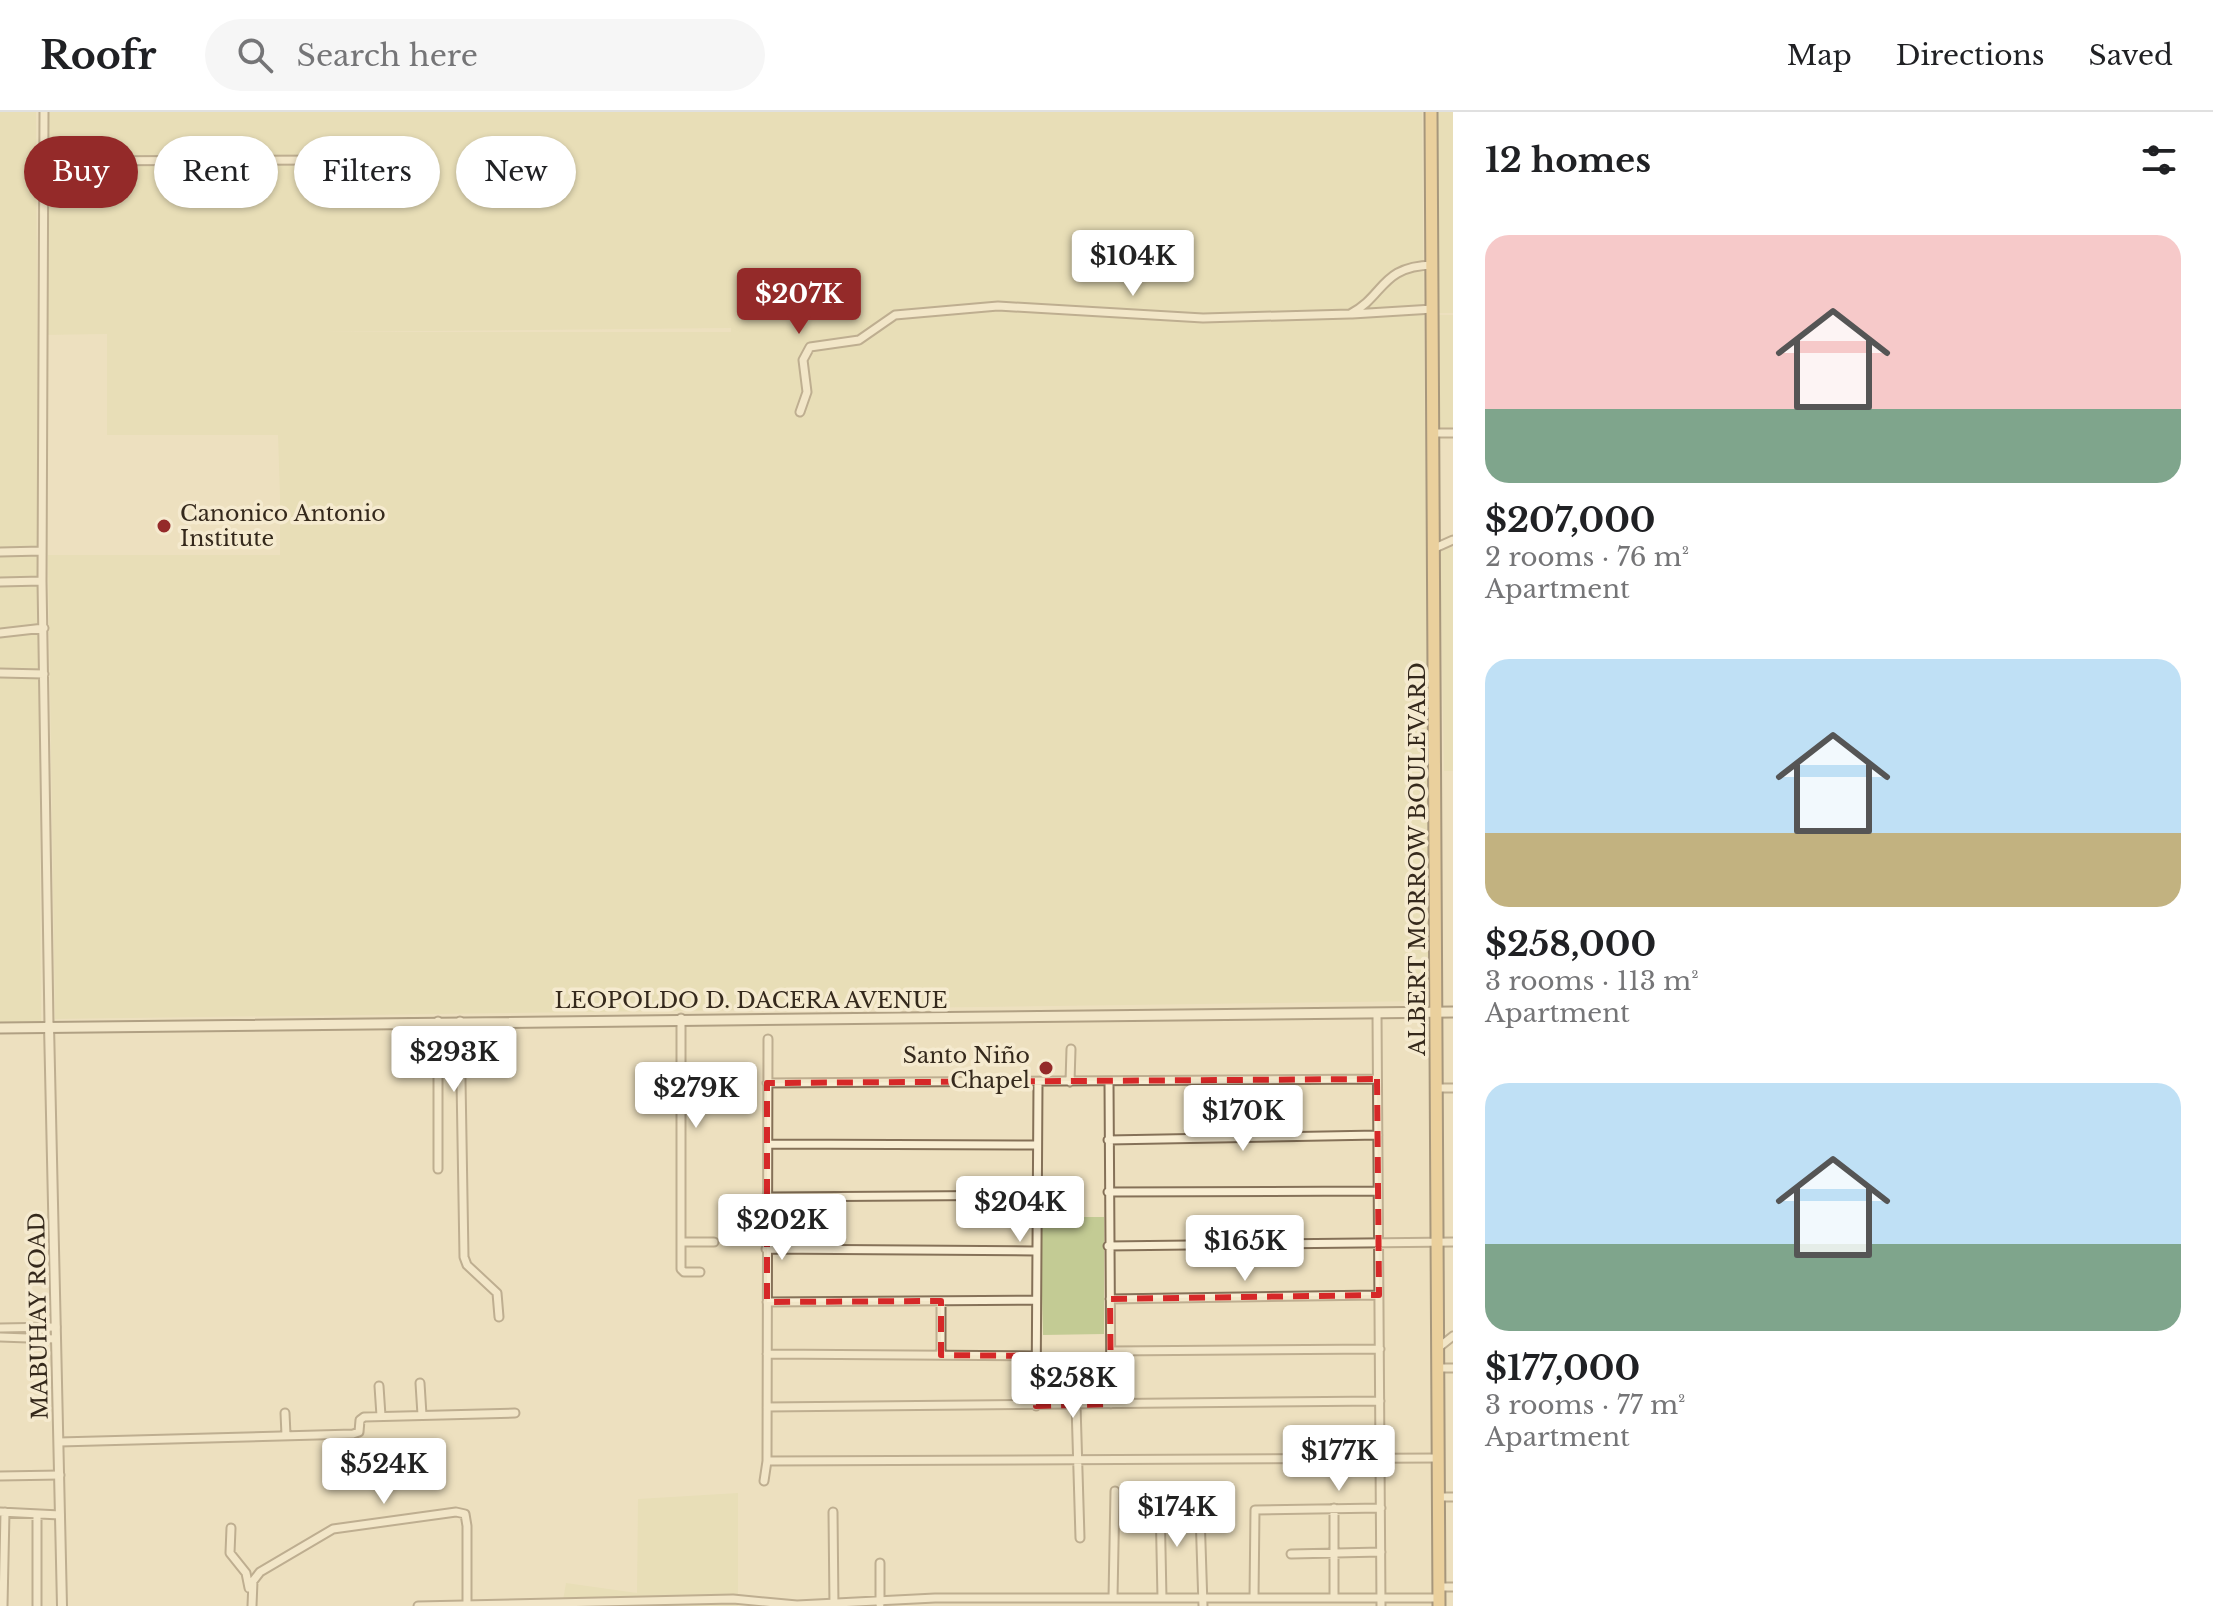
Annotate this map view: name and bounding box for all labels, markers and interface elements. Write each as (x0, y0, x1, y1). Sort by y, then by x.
search box (205, 19, 765, 91)
text: Roofr (40, 32, 157, 79)
icon: search (233, 33, 277, 77)
text: Search here (297, 37, 478, 74)
text: Map (1787, 38, 1852, 73)
text: Directions (1896, 38, 2045, 73)
text: Saved (2089, 38, 2173, 73)
chip: Buy (24, 136, 138, 208)
chip: Rent (154, 136, 278, 208)
chip: Filters (294, 136, 440, 208)
chip: New (456, 136, 576, 208)
icon: filters (2137, 138, 2181, 182)
text: 12 homes (1485, 139, 1651, 181)
pin: $104K (1077, 230, 1189, 298)
text: $104K (1090, 240, 1176, 272)
pin: $207K (743, 268, 855, 336)
text: $207K (755, 278, 843, 310)
icon: home (1761, 287, 1905, 431)
text: $207,000 (1485, 499, 1656, 541)
place label: Canonico Antonio Institute (180, 500, 386, 552)
marker: Canonico Antonio Institute (155, 517, 173, 535)
text: 2 rooms · 76 m² (1485, 541, 1689, 573)
text: Apartment (1485, 573, 1630, 605)
street label: ALBERT MORROW BOULEVARD (1404, 662, 1431, 1057)
icon: home (1761, 711, 1905, 855)
text: $258,000 (1485, 923, 1656, 965)
text: 3 rooms · 113 m² (1485, 965, 1699, 997)
street label: LEOPOLDO D. DACERA AVENUE (555, 987, 947, 1014)
text: Apartment (1485, 997, 1630, 1029)
pin: $293K (398, 1026, 510, 1094)
text: $293K (409, 1036, 499, 1068)
place label: Santo Niño Chapel (903, 1042, 1030, 1094)
marker: Santo Niño Chapel (1037, 1059, 1055, 1077)
pin: $279K (640, 1062, 752, 1130)
text: $279K (653, 1072, 739, 1104)
pin: $170K (1187, 1085, 1299, 1153)
text: $170K (1202, 1095, 1284, 1127)
icon: home (1761, 1135, 1905, 1279)
pin: $204K (964, 1176, 1076, 1244)
text: $204K (974, 1186, 1066, 1218)
pin: $202K (726, 1194, 838, 1262)
text: $202K (736, 1204, 828, 1236)
street label: MABUHAY ROAD (23, 1212, 54, 1420)
pin: $165K (1189, 1215, 1301, 1283)
text: $165K (1204, 1225, 1286, 1257)
text: $177,000 (1485, 1347, 1640, 1389)
pin: $258K (1017, 1352, 1129, 1420)
text: $258K (1029, 1362, 1117, 1394)
text: 3 rooms · 77 m² (1485, 1389, 1686, 1421)
text: Apartment (1485, 1421, 1630, 1453)
pin: $177K (1283, 1425, 1395, 1493)
text: $177K (1301, 1435, 1377, 1467)
pin: $524K (328, 1438, 440, 1506)
text: $524K (340, 1448, 428, 1480)
pin: $174K (1121, 1481, 1233, 1549)
text: $174K (1137, 1491, 1217, 1523)

